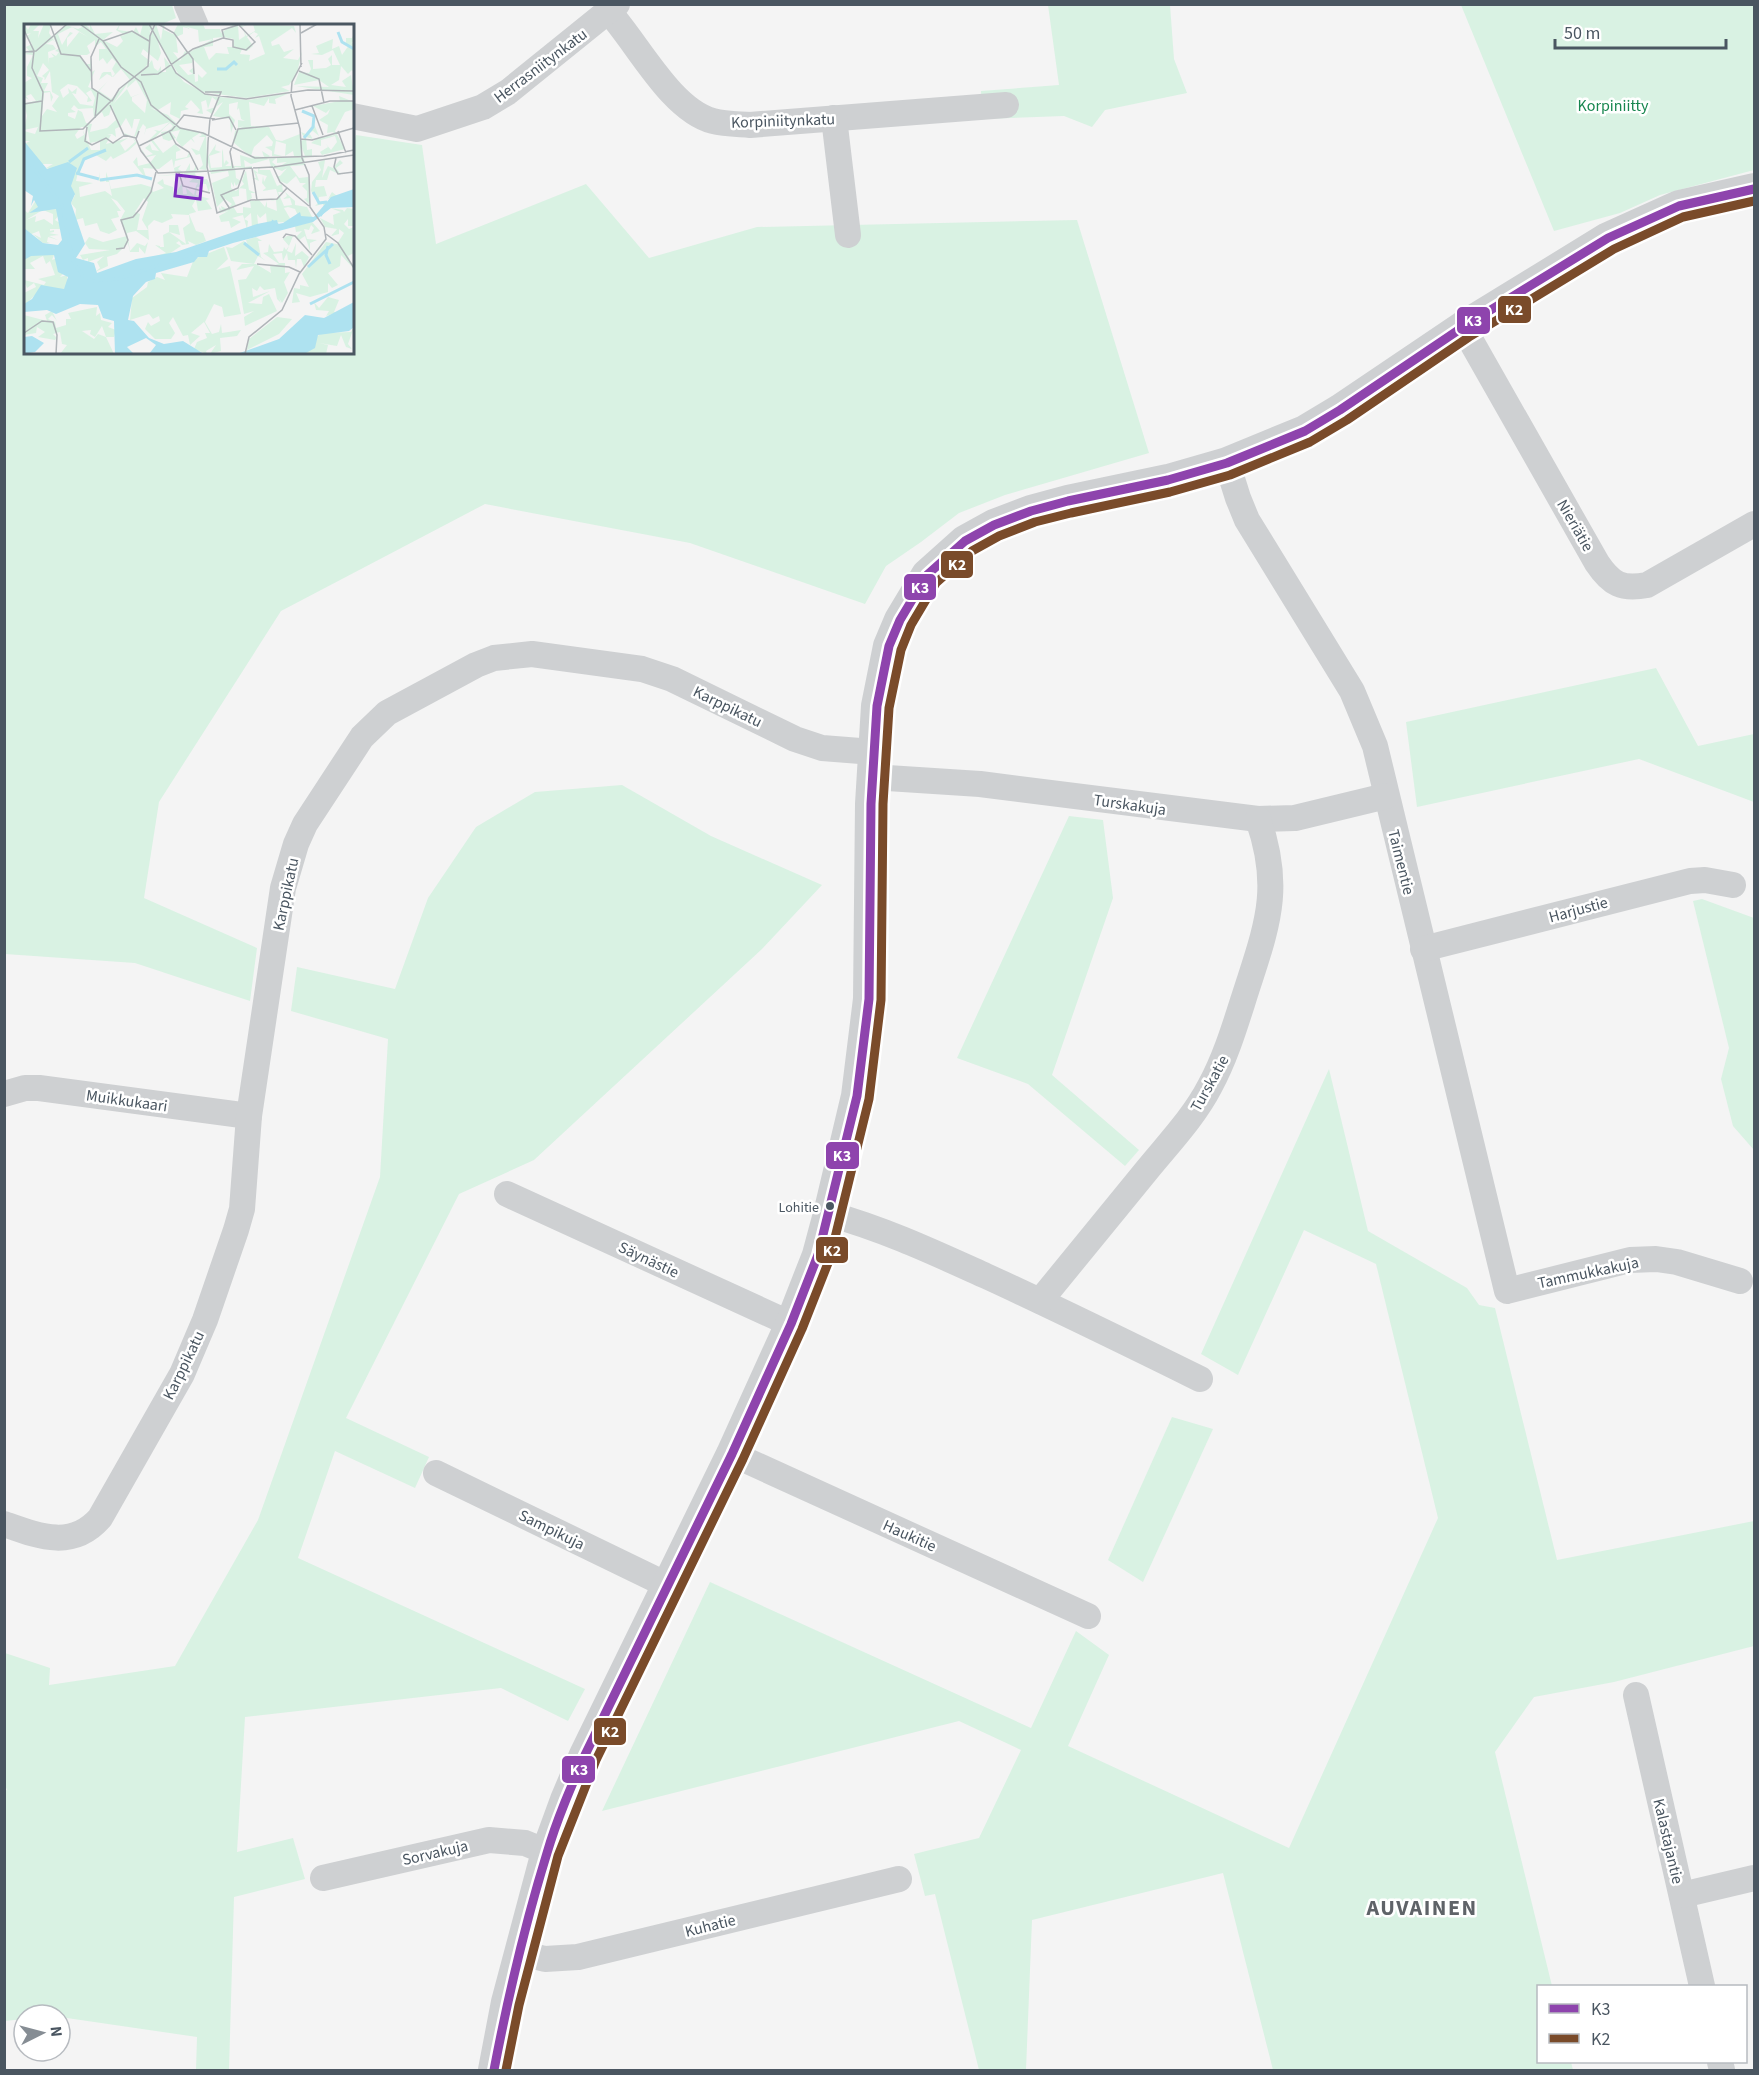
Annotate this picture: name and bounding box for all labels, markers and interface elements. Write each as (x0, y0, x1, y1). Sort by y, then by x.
scale bar (1555, 12, 1726, 50)
text: 50 m (1564, 21, 1600, 46)
street label: Herrasniitynkatu (489, 23, 592, 108)
inset map (24, 24, 354, 354)
park label: Korpiniitty (1578, 95, 1649, 117)
street label: Korpiniitynkatu (731, 108, 835, 134)
line badge: K2 (1497, 295, 1532, 324)
text: K2 (1505, 299, 1523, 321)
line badge: K3 (1456, 306, 1491, 335)
text: K3 (1464, 310, 1482, 332)
street label: Nieriätie (1551, 495, 1599, 556)
line badge: K2 (940, 550, 974, 579)
text: K2 (948, 554, 966, 576)
line badge: K3 (903, 573, 937, 601)
text: K3 (911, 577, 929, 599)
street label: Karppikatu (689, 681, 766, 733)
street label: Turskakuja (1092, 789, 1168, 821)
street label: Taimentie (1382, 827, 1420, 897)
street label: Karppikatu (267, 856, 304, 933)
street label: Harjustie (1546, 892, 1610, 928)
street label: Turskatie (1185, 1051, 1234, 1116)
street label: Muikkukaari (85, 1084, 169, 1118)
line badge: K3 (825, 1141, 860, 1170)
text: K3 (833, 1145, 851, 1167)
place label: Lohitie (779, 1198, 819, 1218)
marker: Lohitie (824, 1200, 836, 1212)
street label: Säynästie (615, 1236, 683, 1284)
line badge: K2 (815, 1236, 849, 1264)
text: K2 (823, 1240, 841, 1262)
street label: Tammukkakuja (1536, 1252, 1641, 1294)
street label: Karppikatu (158, 1327, 210, 1404)
street label: Sampikuja (515, 1504, 588, 1555)
street label: Haukitie (879, 1514, 940, 1557)
line badge: K2 (593, 1717, 627, 1746)
text: K2 (601, 1721, 619, 1743)
line badge: K3 (561, 1755, 596, 1784)
text: K3 (570, 1759, 588, 1781)
street label: Kalastajantie (1648, 1796, 1689, 1886)
street label: Sorvakuja (400, 1835, 470, 1871)
district label: AUVAINEN (1365, 1892, 1478, 1924)
street label: Kuhatie (683, 1909, 738, 1943)
legend (1537, 1985, 1747, 2063)
text: K3 (1591, 1997, 1610, 2022)
north arrow (12, 2003, 72, 2063)
text: N (44, 2025, 67, 2038)
text: K2 (1591, 2027, 1610, 2052)

